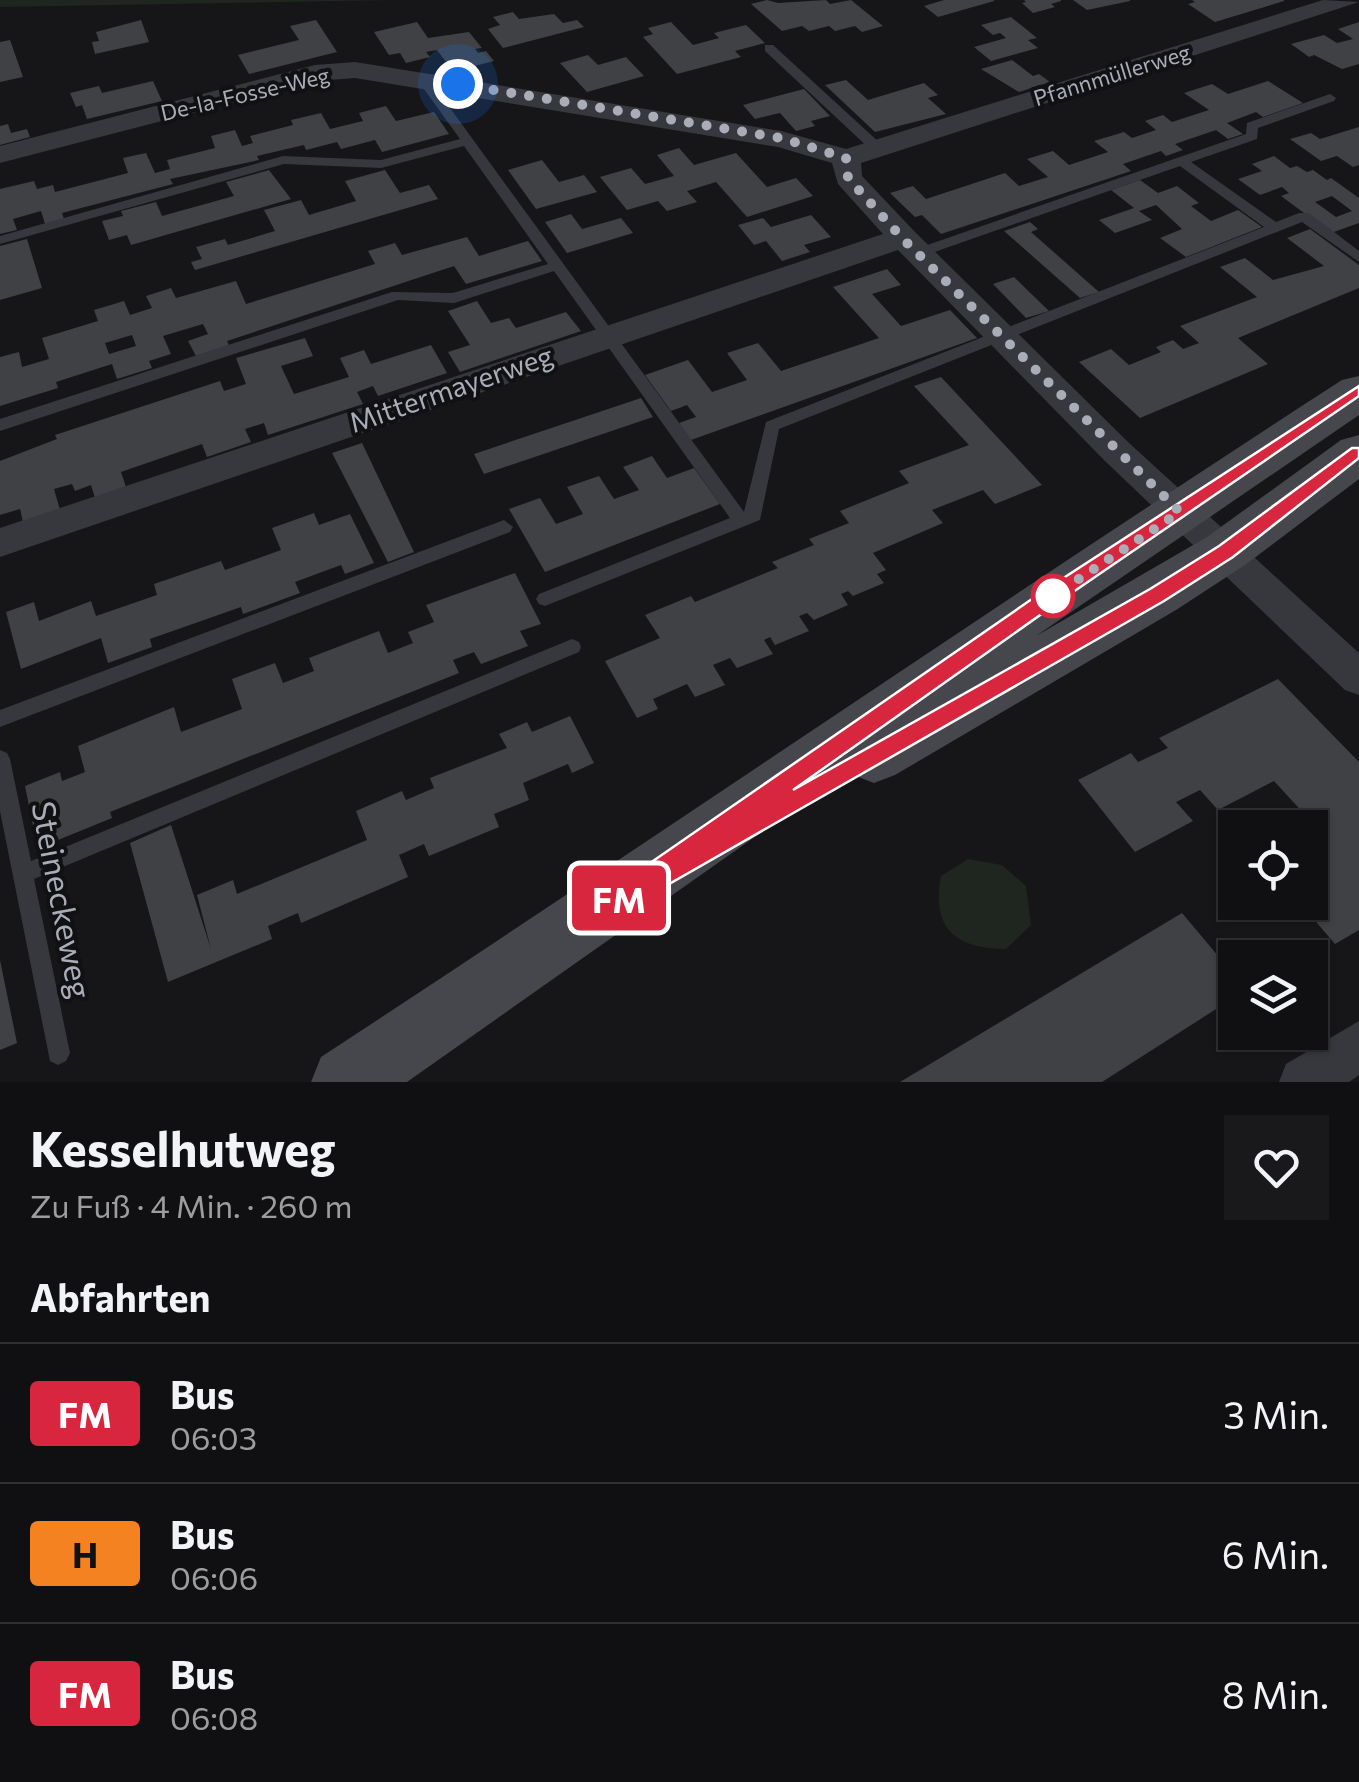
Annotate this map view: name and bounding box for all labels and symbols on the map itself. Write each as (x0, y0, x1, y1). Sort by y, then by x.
street label: Pfannmüllerweg (1030, 38, 1194, 111)
your location (433, 59, 483, 109)
street label: De-la-Fosse-Weg (158, 61, 332, 126)
street label: Mittermayerweg (344, 337, 557, 439)
unlabelled marker (1032, 575, 1074, 617)
street label: Steineckeweg (24, 798, 102, 1002)
line badge: FM (574, 866, 664, 930)

